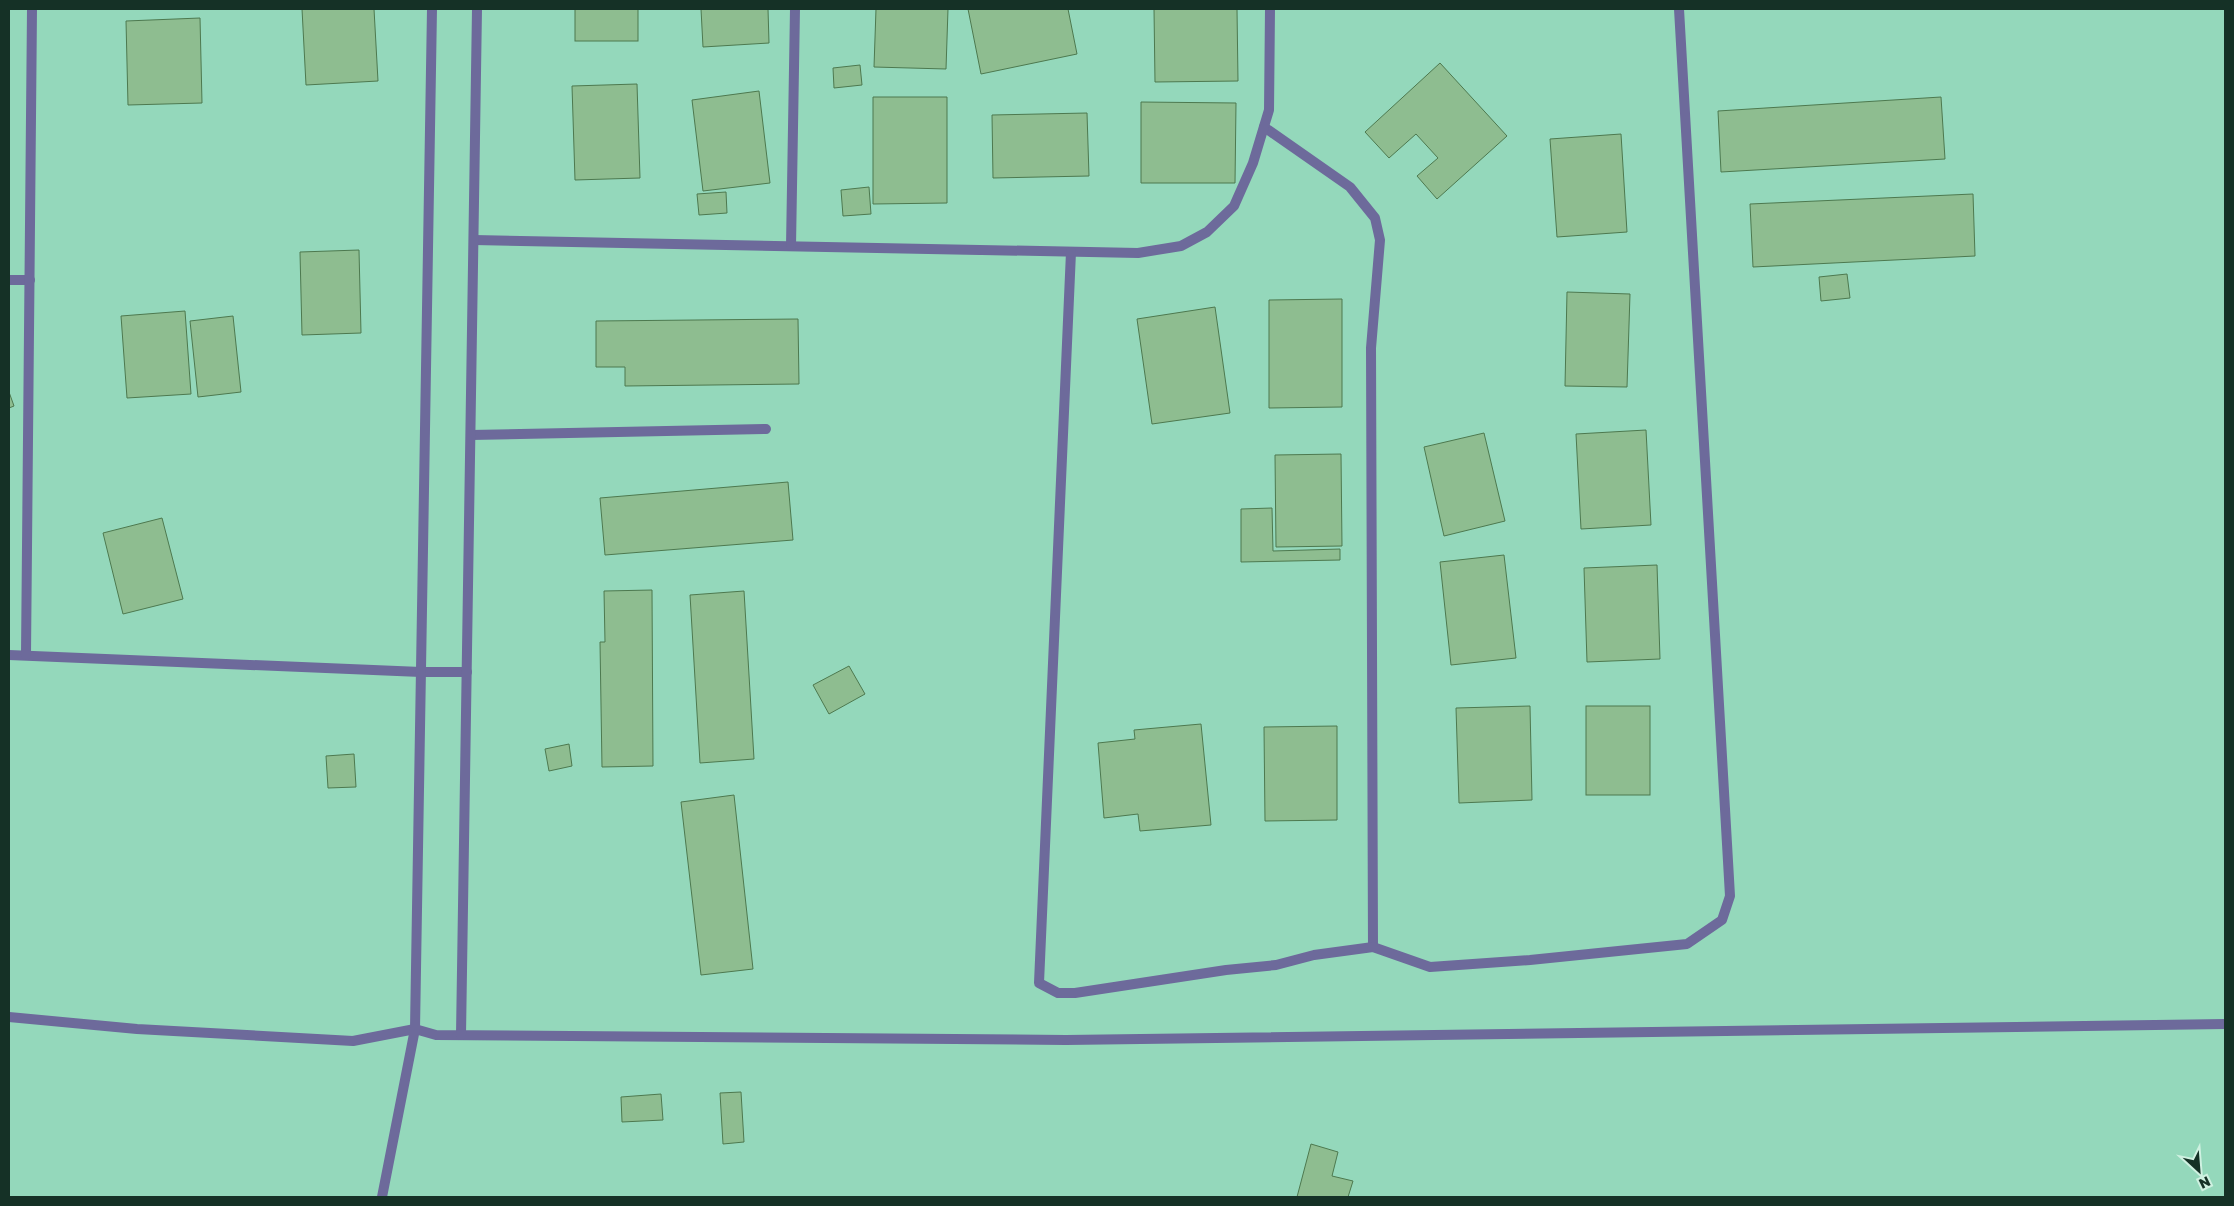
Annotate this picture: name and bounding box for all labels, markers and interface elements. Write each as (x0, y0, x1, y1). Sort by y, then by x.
north arrow (2174, 1146, 2224, 1196)
text: N (2196, 1173, 2213, 1193)

